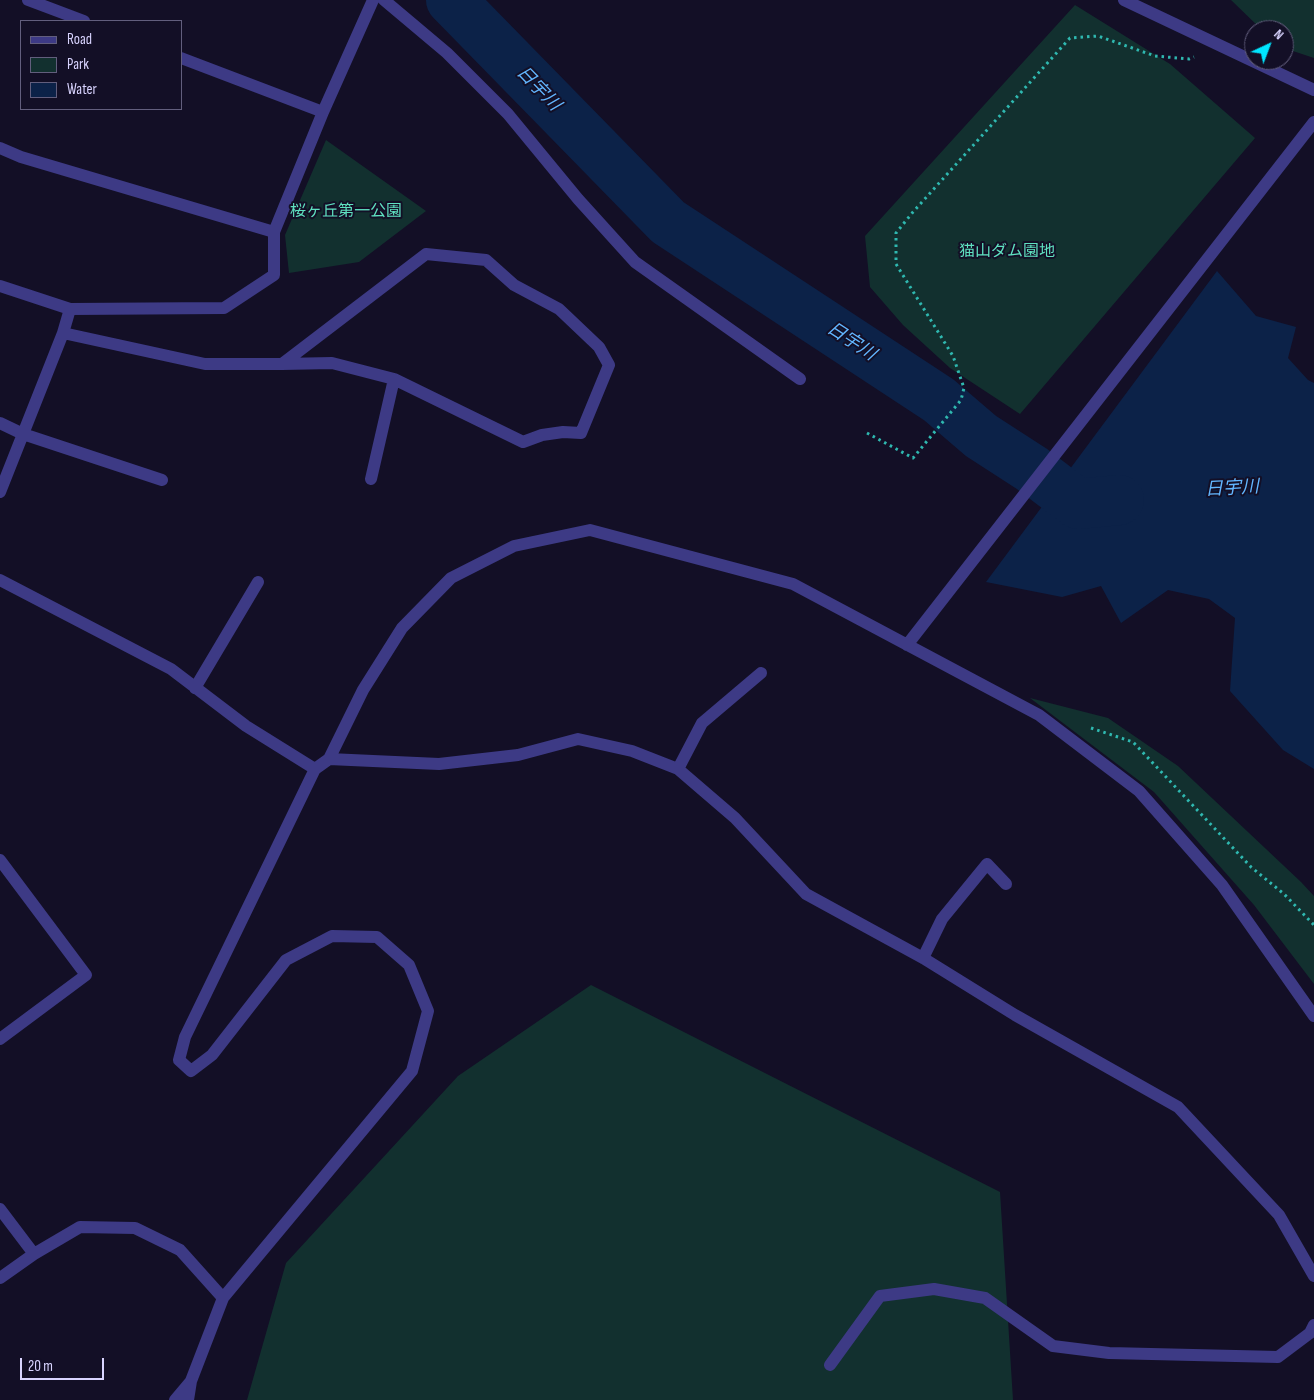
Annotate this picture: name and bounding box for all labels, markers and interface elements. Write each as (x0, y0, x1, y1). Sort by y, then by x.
legend (20, 20, 182, 110)
north arrow (1244, 20, 1294, 70)
text: N (1270, 26, 1287, 43)
text: Road (67, 30, 92, 49)
text: Park (67, 55, 89, 74)
water label: 日宇川 (511, 62, 565, 116)
text: Water (67, 80, 97, 99)
park label: 桜ヶ丘第一公園 (290, 202, 402, 222)
park label: 猫山ダム園地 (959, 242, 1055, 262)
water label: 日宇川 (822, 318, 880, 366)
water label: 日宇川 (1204, 477, 1260, 501)
scale bar (22, 1348, 106, 1380)
text: 20 m (28, 1357, 53, 1376)

